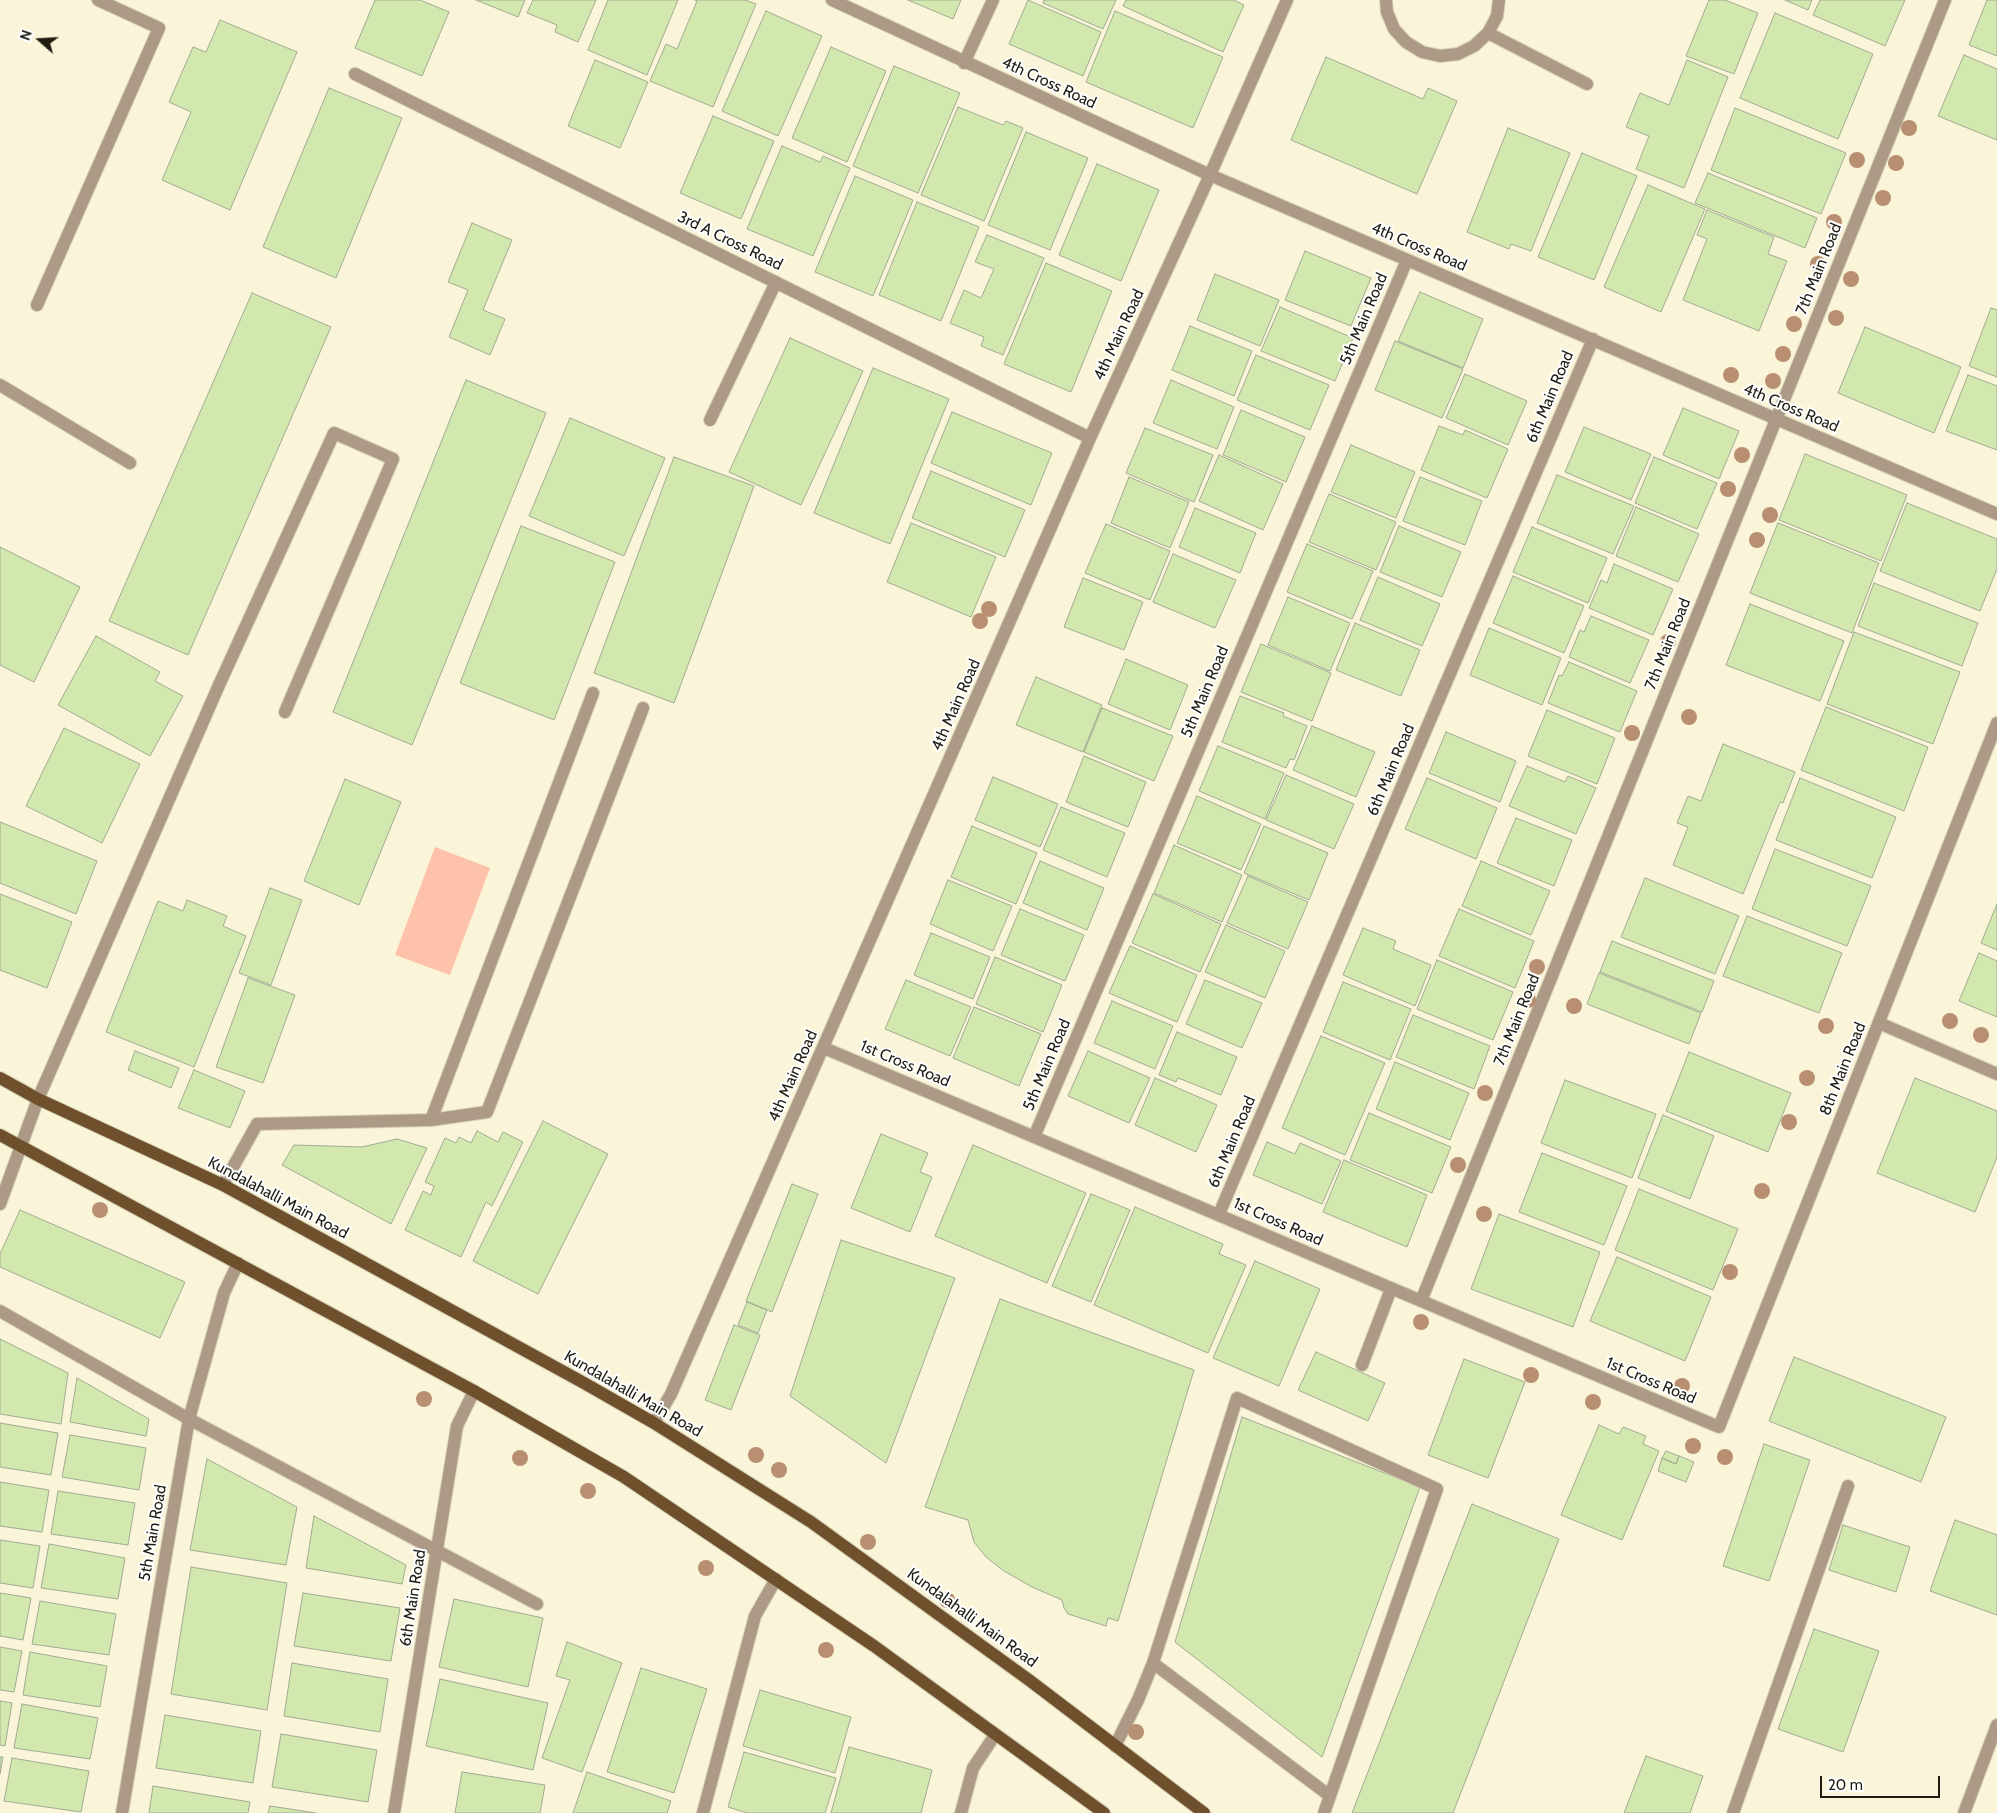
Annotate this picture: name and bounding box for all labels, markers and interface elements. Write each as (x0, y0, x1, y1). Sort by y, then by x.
north arrow (15, 15, 65, 65)
text: N (16, 28, 36, 43)
street label: 4th Cross Road (999, 53, 1099, 113)
street label: 3rd A Cross Road (674, 207, 786, 275)
street label: 4th Cross Road (1368, 218, 1470, 276)
street label: 7th Main Road (1792, 220, 1846, 318)
street label: 5th Main Road (1336, 270, 1392, 368)
street label: 4th Main Road (1090, 286, 1148, 384)
street label: 6th Main Road (1522, 348, 1578, 446)
street label: 4th Cross Road (1740, 379, 1842, 437)
street label: 7th Main Road (1641, 595, 1695, 693)
street label: 5th Main Road (1177, 643, 1233, 741)
street label: 4th Main Road (927, 656, 985, 754)
street label: 6th Main Road (1363, 721, 1419, 819)
street label: 7th Main Road (1490, 971, 1544, 1069)
street label: 5th Main Road (1019, 1016, 1075, 1114)
street label: 8th Main Road (1816, 1020, 1870, 1118)
street label: 4th Main Road (764, 1027, 822, 1125)
street label: 1st Cross Road (857, 1036, 953, 1092)
street label: 6th Main Road (1204, 1093, 1260, 1191)
street label: Kundalahalli Main Road (205, 1153, 351, 1243)
street label: 1st Cross Road (1230, 1194, 1326, 1250)
street label: Kundalahalli Main Road (561, 1347, 705, 1441)
street label: 1st Cross Road (1603, 1353, 1699, 1409)
street label: 5th Main Road (135, 1483, 171, 1583)
street label: 6th Main Road (396, 1548, 430, 1648)
street label: Kundalahalli Main Road (903, 1564, 1041, 1672)
scale bar (1822, 1766, 1942, 1798)
text: 20 m (1828, 1776, 1863, 1794)

